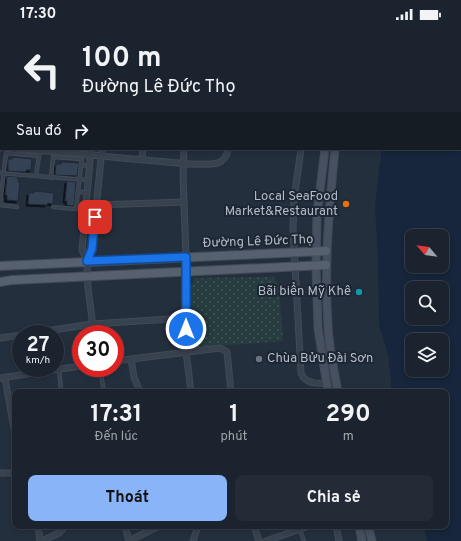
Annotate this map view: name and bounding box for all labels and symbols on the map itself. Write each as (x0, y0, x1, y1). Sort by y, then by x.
place label: Local SeaFood Market&Restaurant (225, 189, 338, 220)
marker: Local SeaFood Market&Restaurant (341, 199, 351, 209)
pin (78, 200, 112, 234)
north arrow (405, 229, 449, 273)
street label: Đường Lê Đức Thọ (202, 232, 314, 252)
place label: Bãi biển Mỹ Khê (258, 282, 351, 300)
marker: Bãi biển Mỹ Khê (354, 287, 364, 297)
position arrow (165, 308, 207, 350)
speed limit sign: 30 (72, 325, 124, 377)
place label: Chùa Bửu Đài Sơn (267, 351, 373, 367)
marker: Chùa Bửu Đài Sơn (254, 354, 264, 364)

